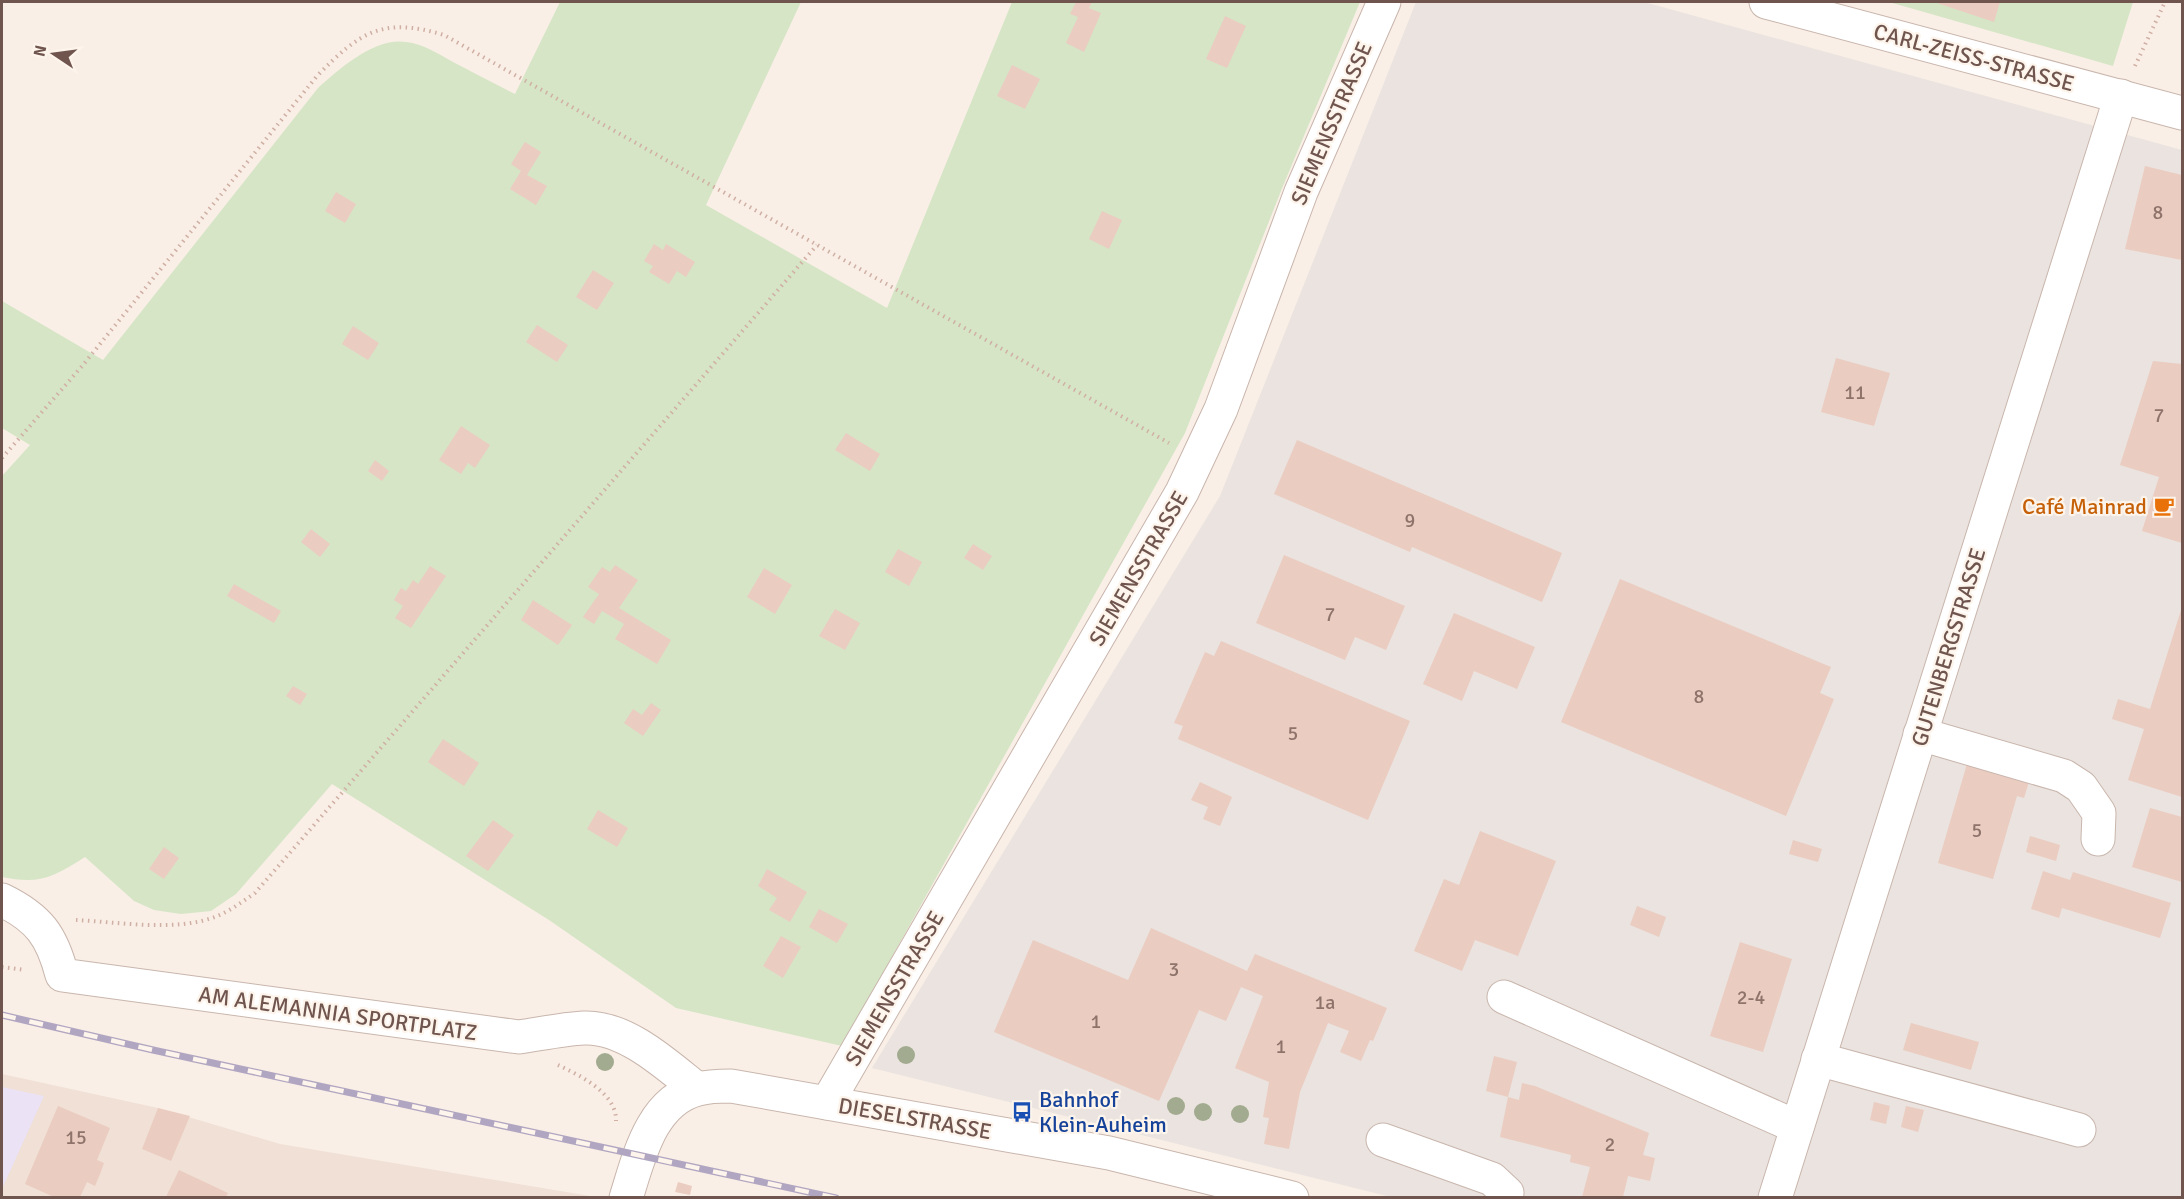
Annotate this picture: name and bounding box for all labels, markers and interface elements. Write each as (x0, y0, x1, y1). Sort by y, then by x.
street label: CARL-ZEISS-STRASSE (1871, 18, 2077, 97)
north arrow (24, 24, 84, 84)
street label: SIEMENSSTRASSE (1285, 38, 1378, 209)
text: N (29, 43, 51, 59)
house number: 8 (2153, 200, 2163, 225)
house number: 11 (1844, 380, 1866, 405)
house number: 7 (2154, 403, 2164, 428)
street label: SIEMENSSTRASSE (1083, 486, 1194, 651)
place label: Café Mainrad (2022, 493, 2147, 520)
cafe icon: Café Mainrad (2152, 494, 2176, 518)
house number: 9 (1405, 508, 1415, 533)
street label: GUTENBERGSTRASSE (1905, 545, 1991, 750)
house number: 7 (1325, 602, 1335, 627)
house number: 8 (1694, 684, 1704, 709)
house number: 5 (1288, 721, 1298, 746)
house number: 5 (1972, 818, 1982, 843)
street label: SIEMENSSTRASSE (839, 906, 950, 1071)
house number: 3 (1169, 957, 1179, 982)
street label: AM ALEMANNIA SPORTPLATZ (197, 981, 479, 1046)
house number: 2-4 (1737, 985, 1765, 1010)
house number: 1a (1315, 990, 1335, 1015)
house number: 1 (1091, 1009, 1101, 1034)
house number: 1 (1276, 1034, 1286, 1059)
place label: Bahnhof Klein-Auheim (1039, 1086, 1167, 1138)
street label: DIESELSTRASSE (836, 1092, 994, 1145)
bus stop icon: Bahnhof Klein-Auheim (1010, 1100, 1034, 1124)
house number: 15 (65, 1125, 87, 1150)
house number: 2 (1605, 1132, 1615, 1157)

